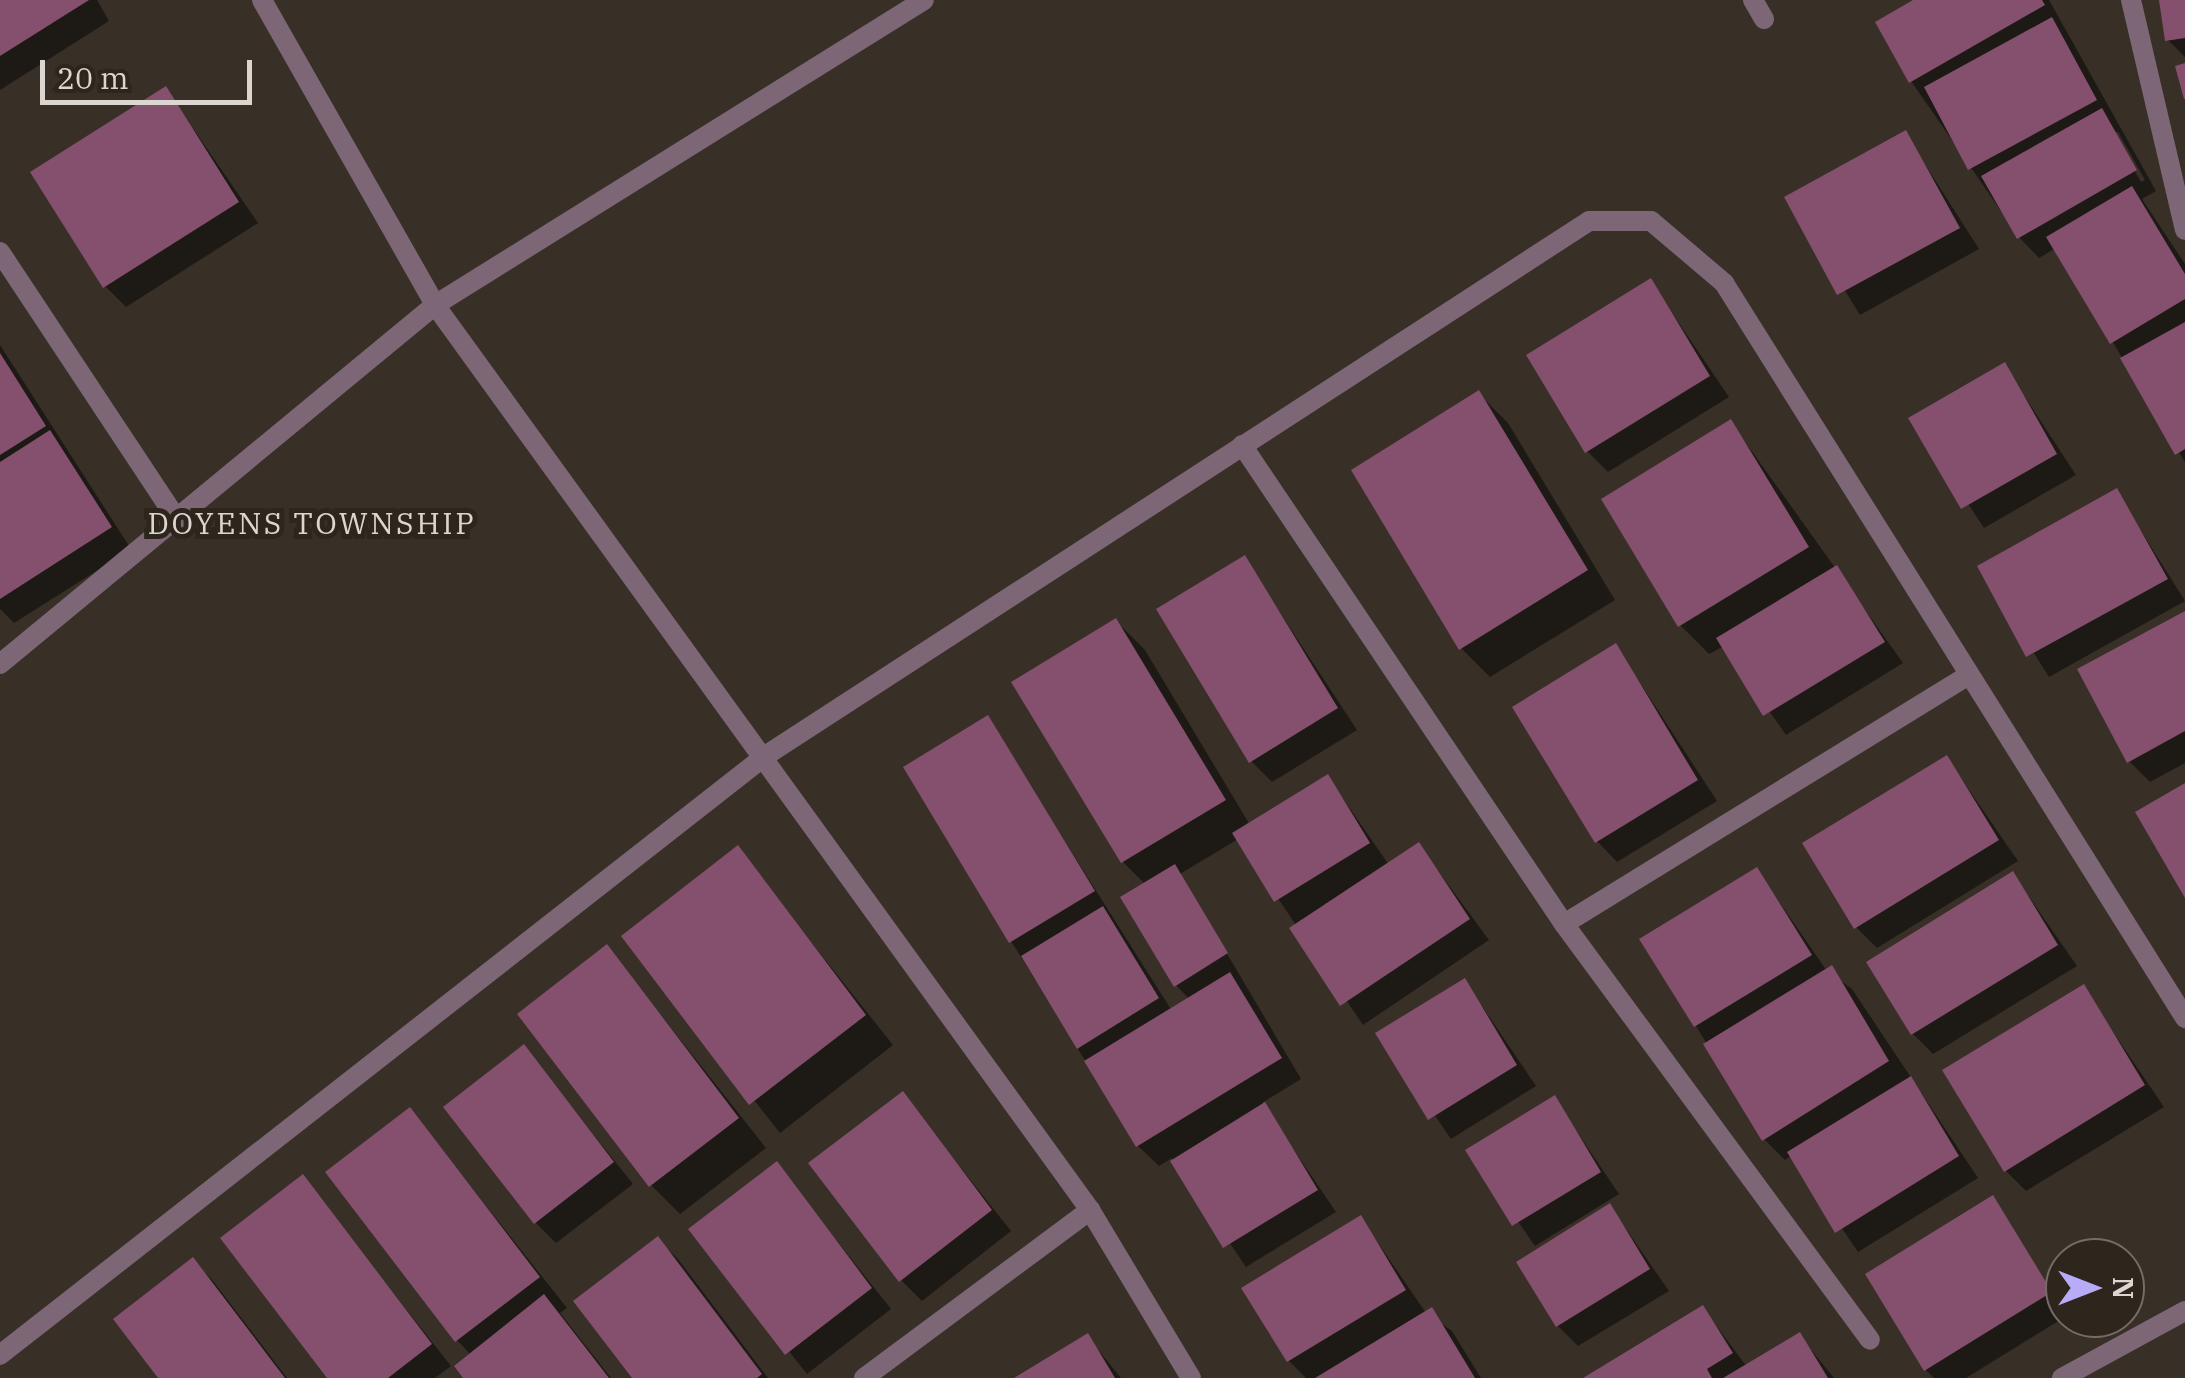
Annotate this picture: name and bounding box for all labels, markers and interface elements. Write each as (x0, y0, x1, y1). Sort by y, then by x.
scale bar (45, 40, 258, 102)
text: 20 m (57, 58, 129, 97)
district label: DOYENS TOWNSHIP (148, 505, 476, 541)
north arrow (2045, 1238, 2145, 1338)
text: N (2105, 1277, 2142, 1299)

